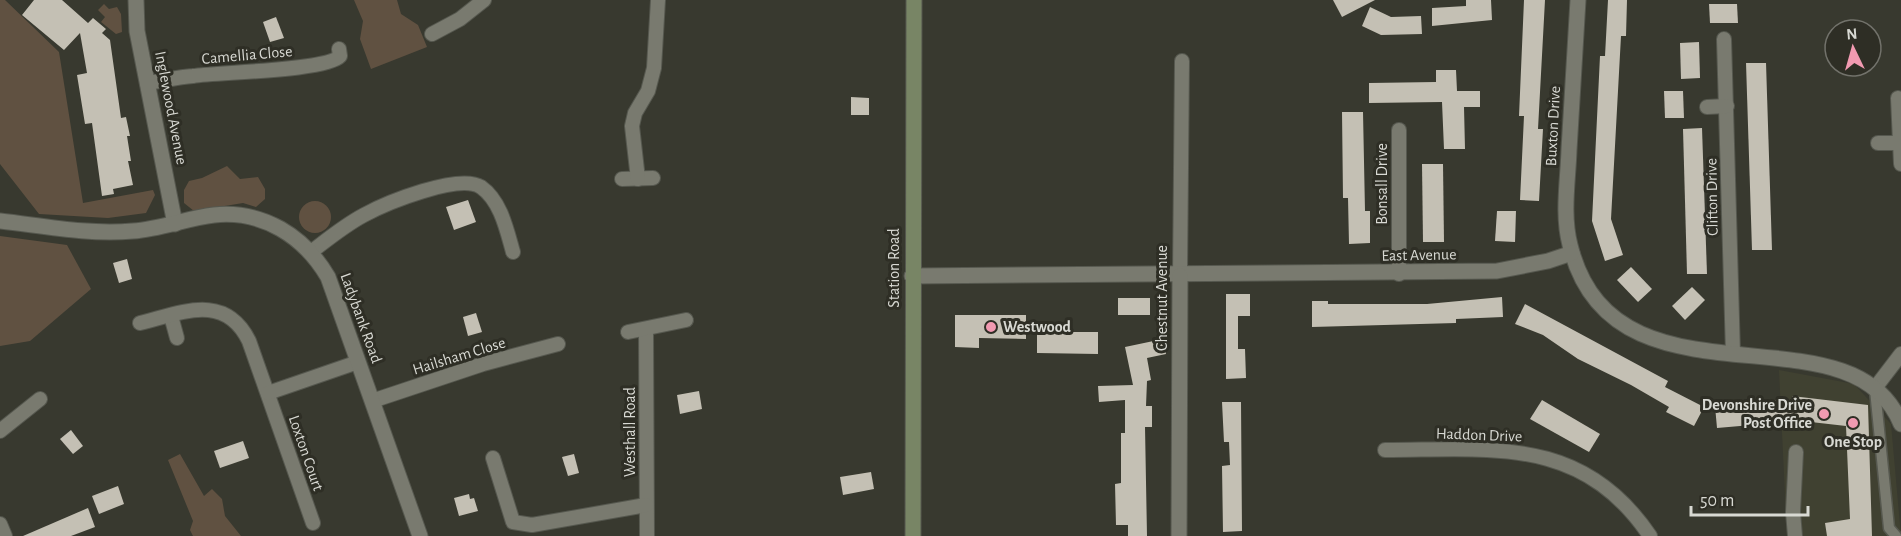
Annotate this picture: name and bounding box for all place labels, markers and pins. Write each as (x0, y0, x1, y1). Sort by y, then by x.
place label: Westwood (1003, 319, 1072, 335)
marker: Westwood (984, 320, 998, 334)
place label: Devonshire Drive Post Office (1702, 397, 1812, 431)
marker: Devonshire Drive Post Office (1817, 407, 1831, 421)
marker: One Stop (1846, 416, 1860, 430)
place label: One Stop (1824, 434, 1882, 450)

